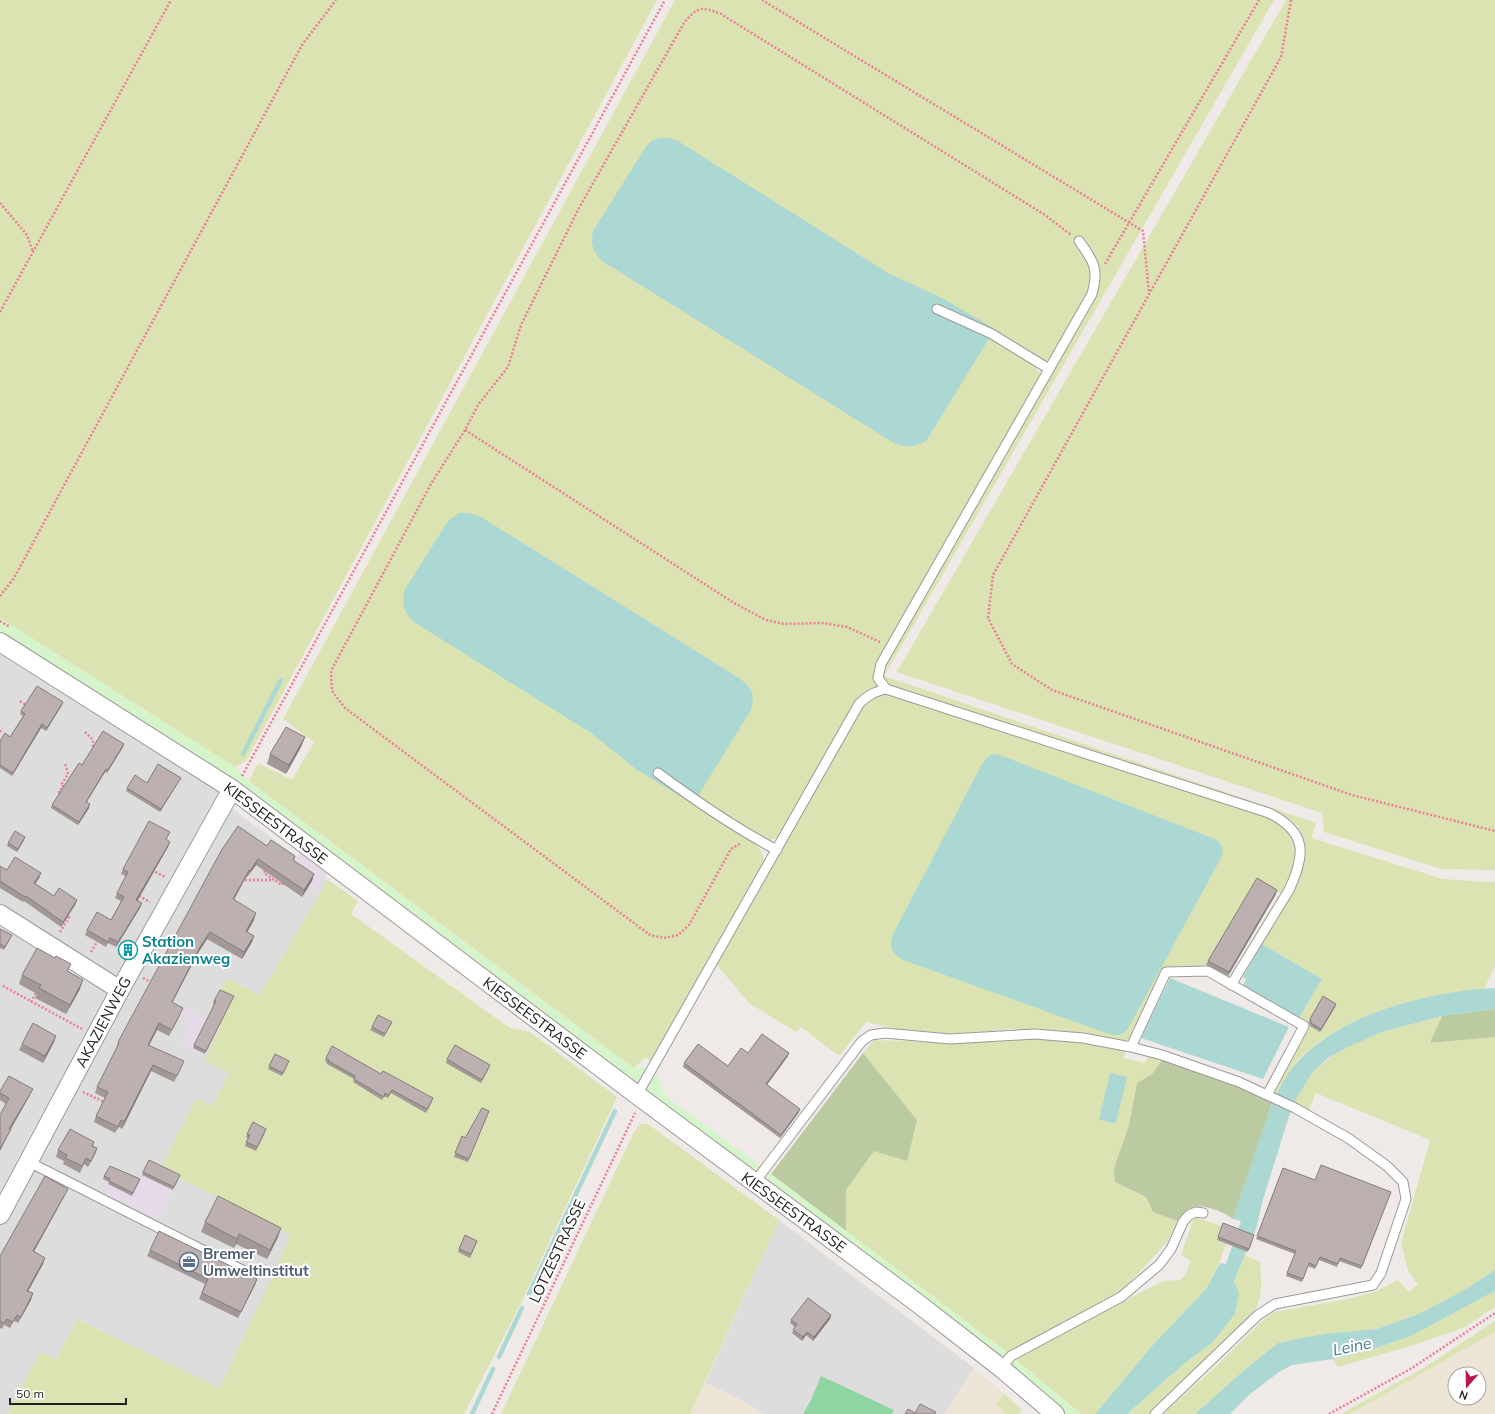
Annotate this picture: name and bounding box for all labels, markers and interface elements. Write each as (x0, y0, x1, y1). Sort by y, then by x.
street label: KIESSEESTRASSE (220, 778, 332, 868)
place label: Station Akazienweg (142, 932, 230, 968)
building icon: Station Akazienweg (117, 939, 139, 961)
street label: AKAZIENWEG (71, 973, 135, 1071)
street label: KIESSEESTRASSE (479, 973, 591, 1063)
street label: KIESSEESTRASSE (738, 1168, 850, 1257)
street label: LOTZESTRASSE (525, 1196, 589, 1306)
place label: Bremer Umweltinstitut (203, 1244, 309, 1280)
office icon: Bremer Umweltinstitut (178, 1251, 200, 1273)
water label: Leine (1331, 1332, 1373, 1360)
north arrow (1447, 1366, 1487, 1406)
scale bar (10, 1380, 126, 1406)
text: 50 m (16, 1386, 44, 1401)
text: N (1457, 1387, 1470, 1403)

